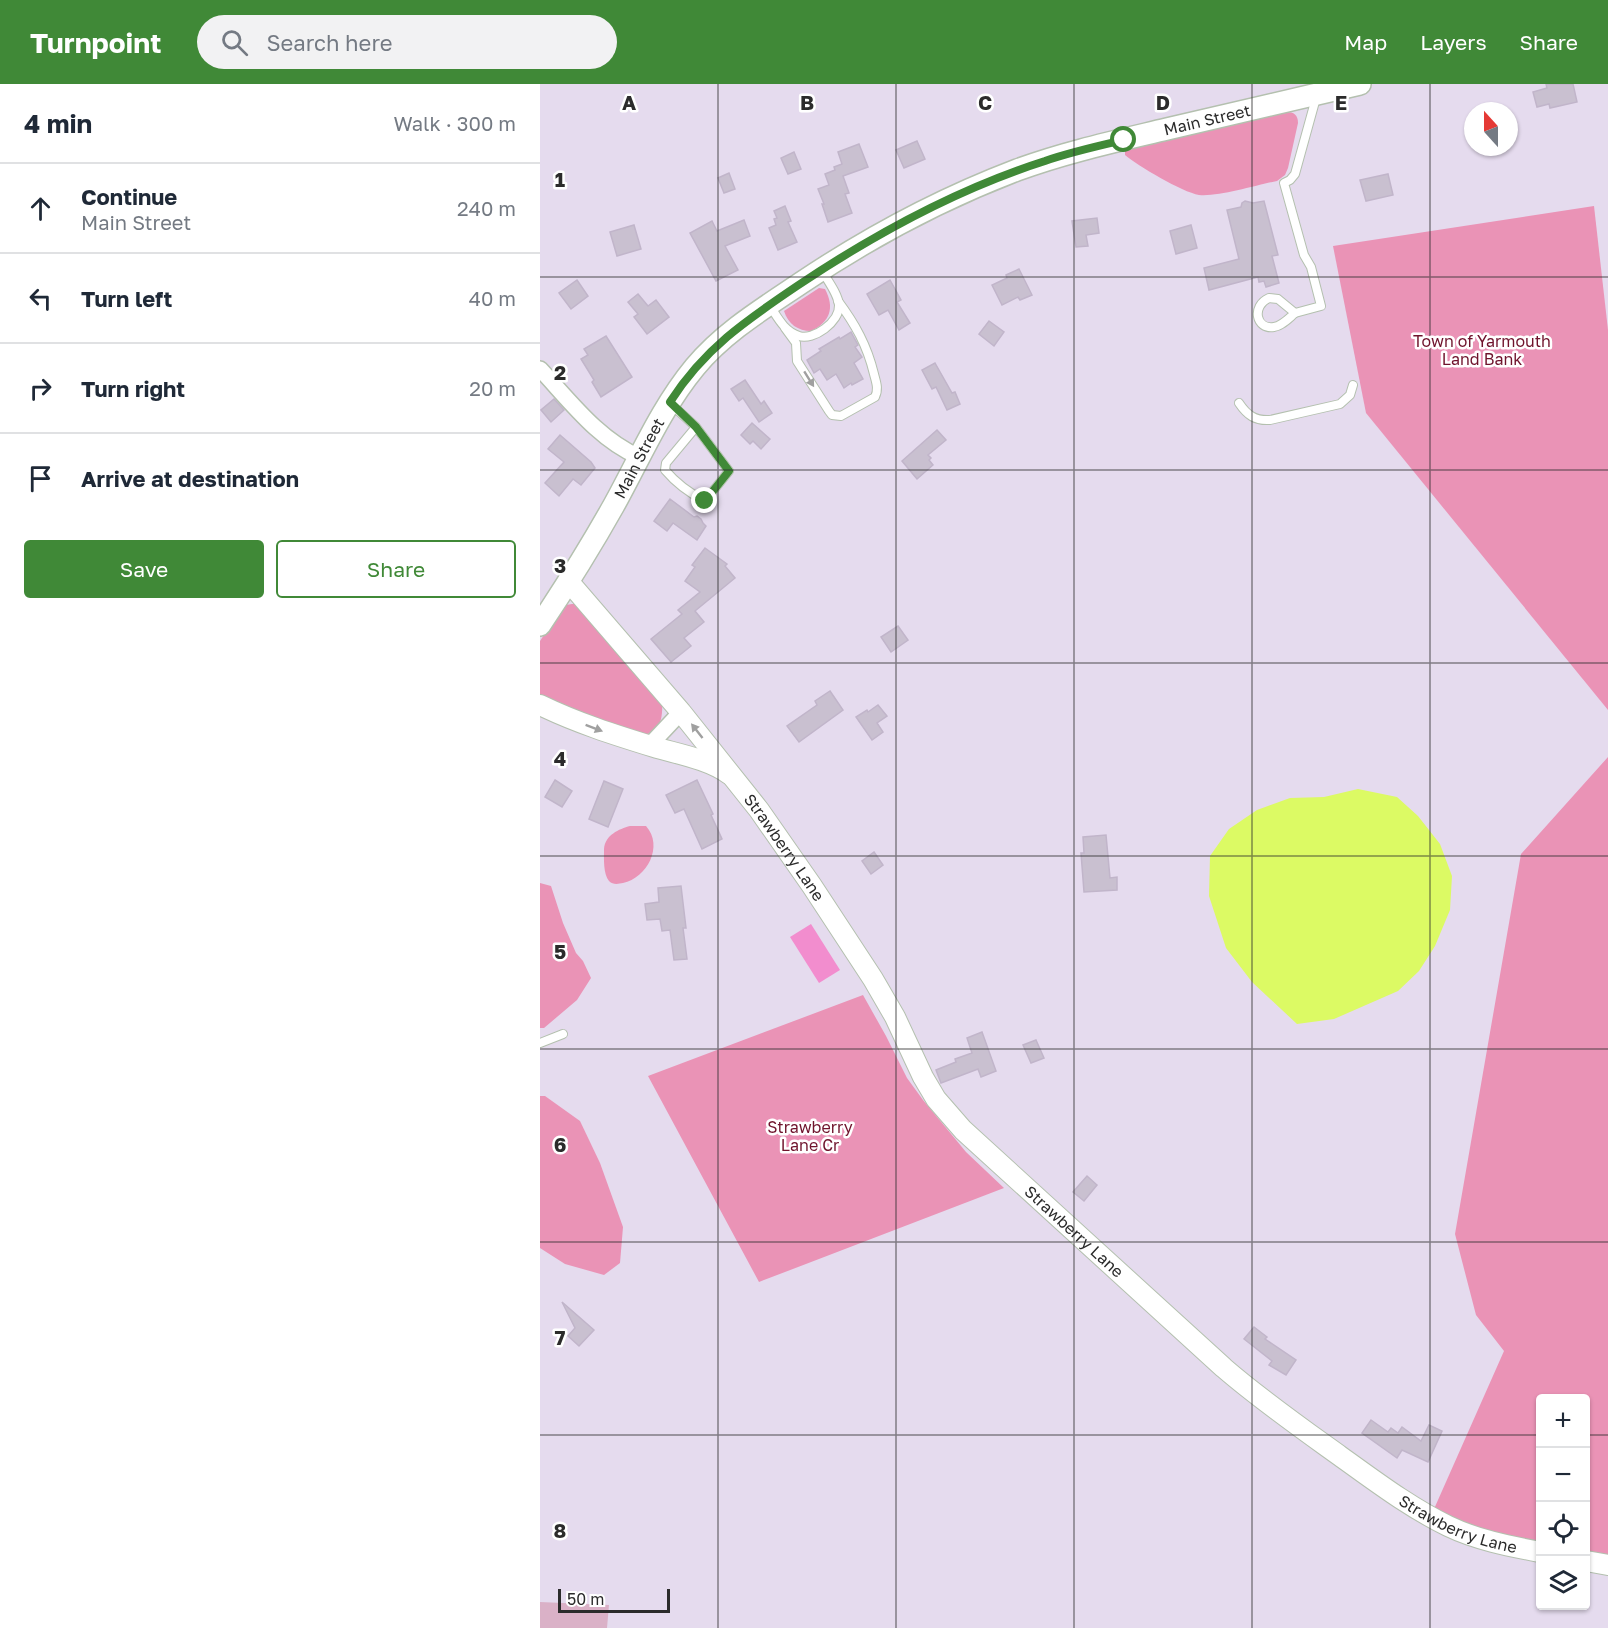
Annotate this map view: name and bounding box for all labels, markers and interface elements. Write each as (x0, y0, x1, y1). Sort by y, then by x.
search box (197, 15, 617, 69)
text: Turnpoint (30, 26, 161, 59)
icon: search (218, 26, 251, 59)
text: Search here (266, 29, 393, 56)
text: Map (1344, 29, 1387, 55)
text: Layers (1420, 29, 1487, 55)
text: Share (1520, 29, 1578, 55)
text: A (622, 90, 636, 114)
text: B (800, 90, 814, 114)
text: C (978, 90, 992, 114)
text: D (1156, 90, 1170, 114)
text: E (1335, 90, 1347, 114)
street label: Main Street (1162, 100, 1252, 139)
north arrow (1464, 102, 1518, 156)
text: 4 min (24, 108, 92, 139)
text: Walk · 300 m (393, 111, 516, 135)
route start (1110, 126, 1136, 152)
text: 1 (555, 167, 565, 191)
text: Continue (81, 183, 177, 210)
icon: ahead (24, 192, 57, 225)
text: 240 m (457, 196, 516, 220)
text: Main Street (81, 210, 191, 234)
icon: left (24, 282, 57, 315)
text: Turn left (81, 285, 172, 312)
text: 40 m (469, 286, 516, 310)
park label: Town of Yarmouth Land Bank (1413, 331, 1551, 369)
text: 2 (554, 360, 566, 384)
one-way arrow (803, 371, 814, 387)
icon: right (24, 372, 57, 405)
text: Turn right (81, 375, 185, 402)
text: 20 m (469, 376, 516, 400)
street label: Main Street (609, 414, 668, 502)
icon: arrive (24, 462, 57, 495)
text: Arrive at destination (81, 465, 299, 492)
route end (691, 487, 717, 513)
button: Save (24, 540, 264, 598)
button: Share (276, 540, 516, 598)
text: 3 (554, 553, 566, 577)
one-way arrow (585, 724, 603, 733)
one-way arrow (692, 724, 704, 739)
text: 4 (554, 746, 566, 770)
street label: Strawberry Lane (740, 789, 829, 905)
text: 5 (554, 939, 566, 963)
park label: Strawberry Lane Cr (767, 1117, 853, 1155)
text: 6 (554, 1132, 566, 1156)
street label: Strawberry Lane (1021, 1181, 1128, 1282)
text: 7 (555, 1325, 566, 1349)
map controls (1536, 1394, 1590, 1610)
button: + (1536, 1394, 1590, 1448)
button: − (1536, 1448, 1590, 1502)
street label: Strawberry Lane (1395, 1490, 1519, 1557)
button: locate (1536, 1502, 1590, 1556)
text: 8 (554, 1518, 566, 1542)
button: layers (1536, 1556, 1590, 1610)
scale bar (558, 1586, 670, 1614)
text: 50 m (567, 1589, 604, 1609)

